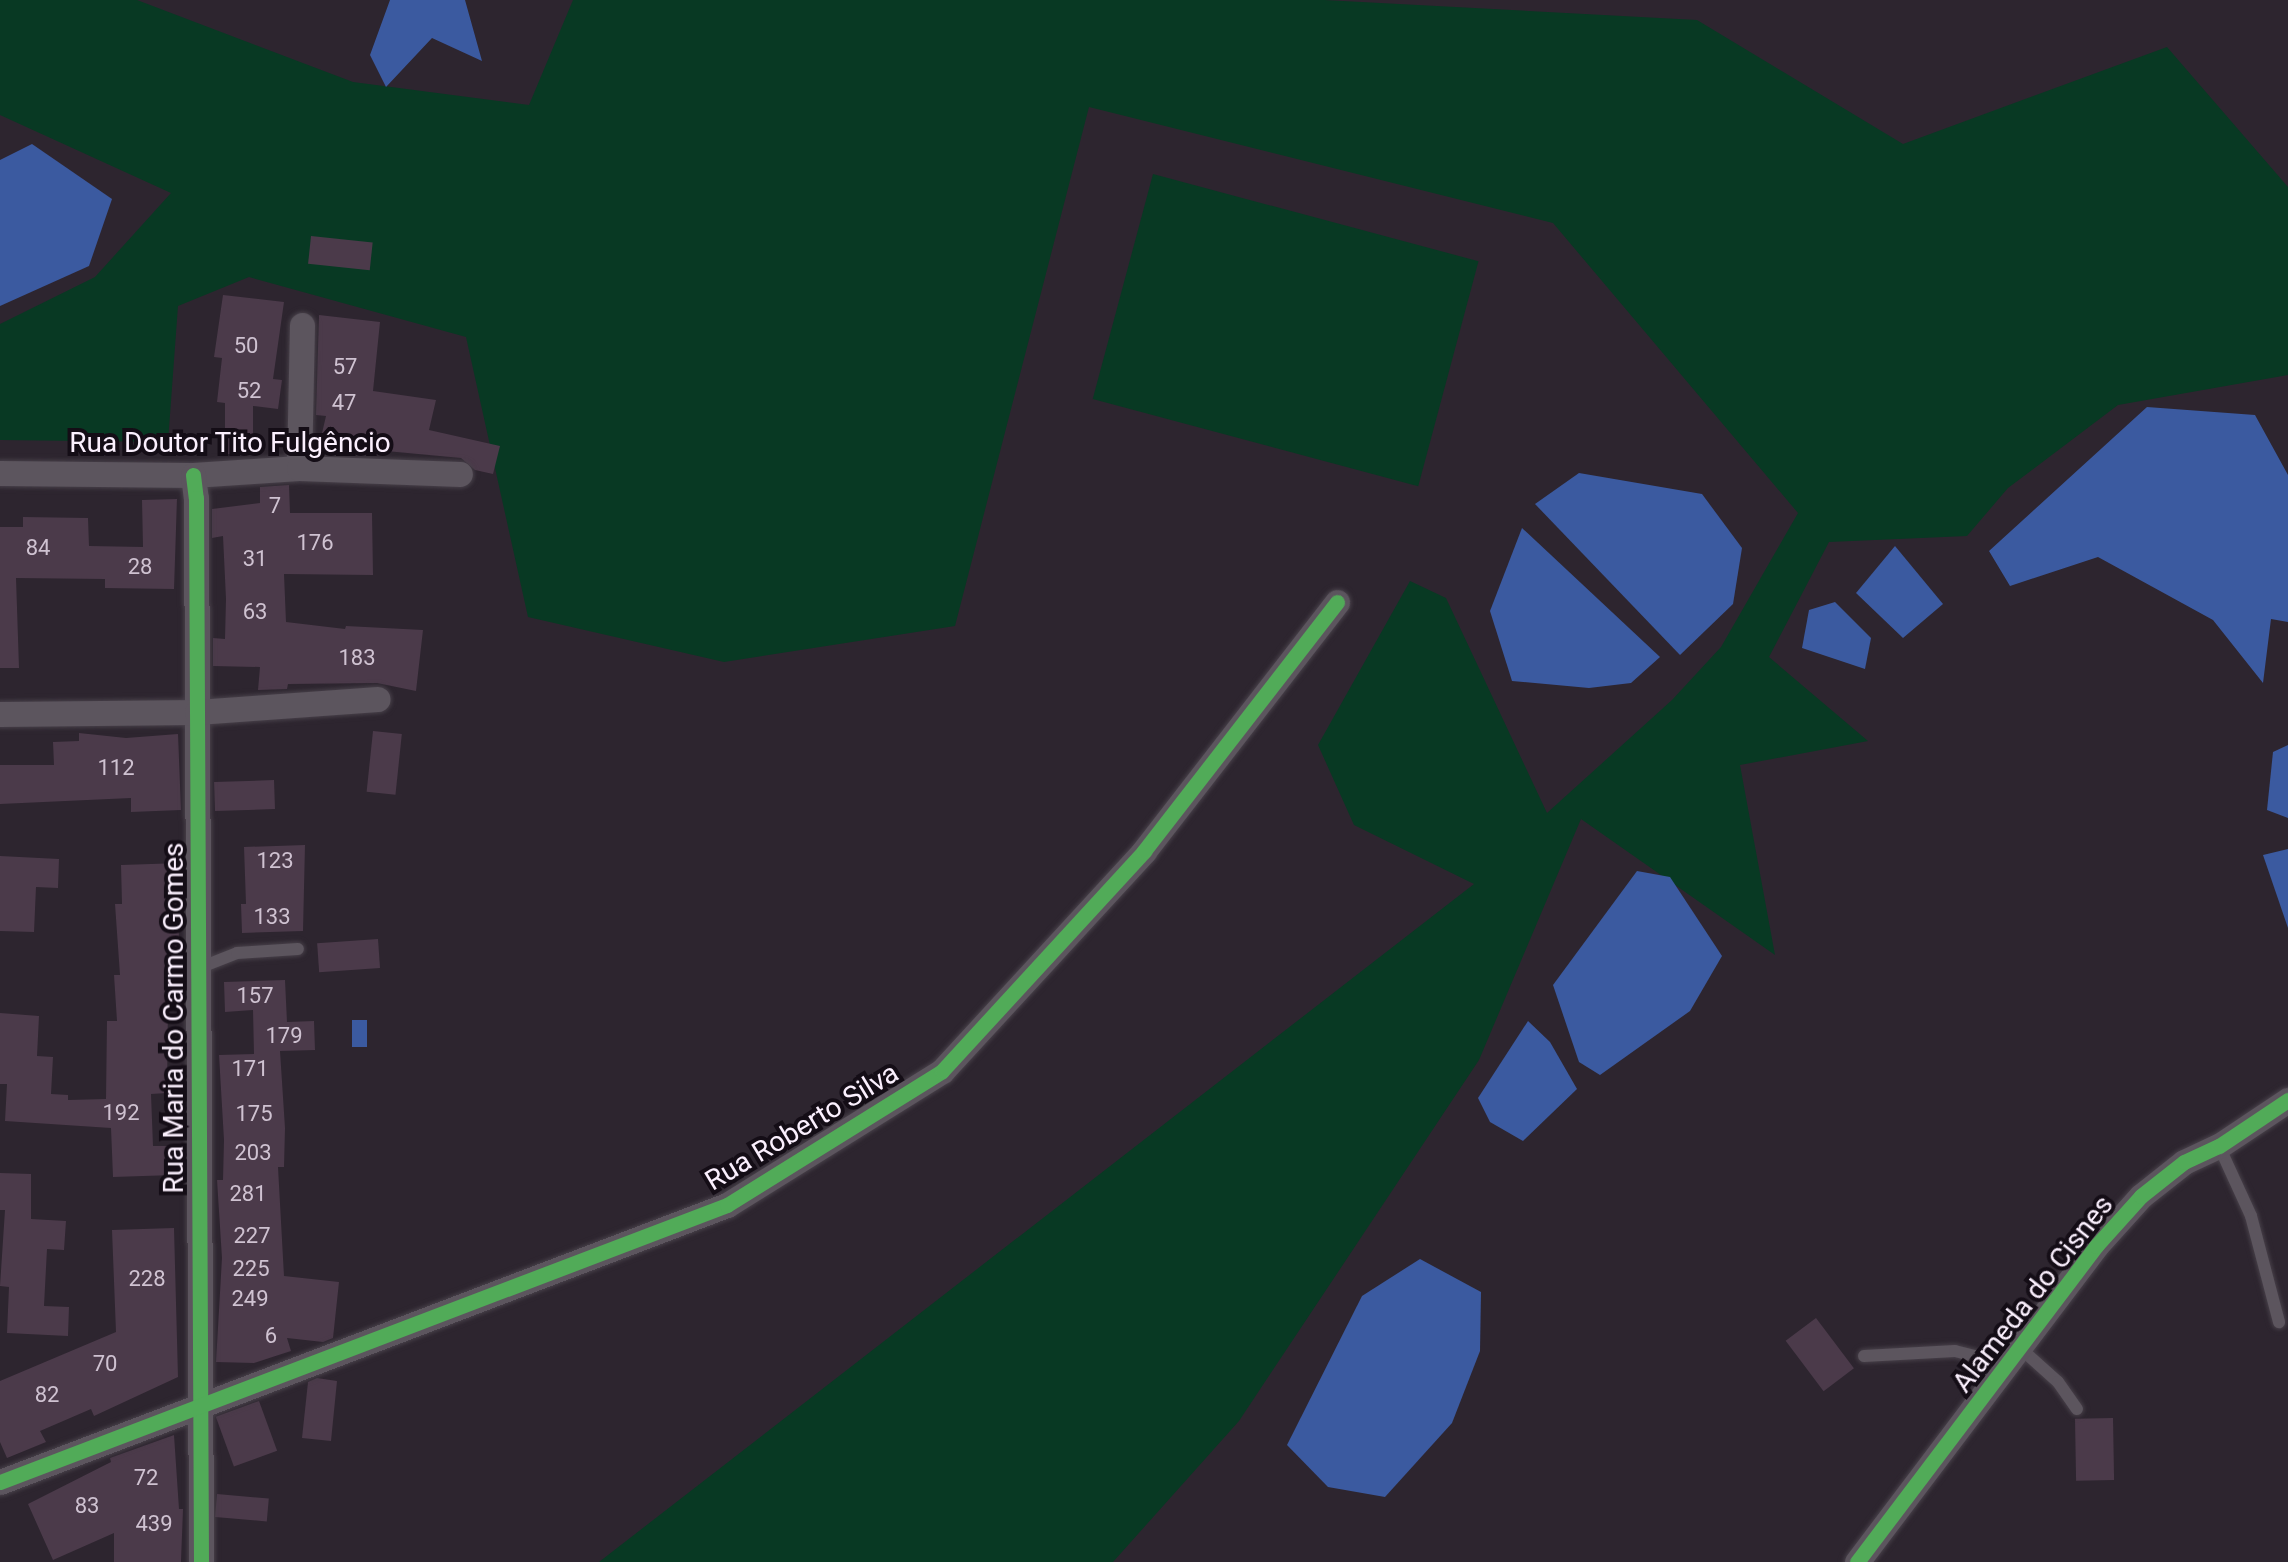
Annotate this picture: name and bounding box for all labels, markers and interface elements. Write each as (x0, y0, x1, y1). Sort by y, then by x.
house number: 50 (234, 333, 258, 359)
house number: 57 (333, 354, 357, 380)
house number: 52 (237, 378, 261, 404)
house number: 47 (332, 390, 356, 416)
street label: Rua Doutor Tito Fulgêncio (69, 426, 391, 460)
house number: 7 (269, 493, 281, 519)
house number: 176 (296, 530, 334, 556)
house number: 84 (26, 535, 50, 561)
house number: 31 (243, 546, 267, 572)
house number: 28 (128, 554, 152, 580)
house number: 63 (243, 599, 267, 625)
house number: 183 (338, 645, 376, 671)
house number: 112 (97, 755, 135, 781)
street label: Rua Maria do Carmo Gomes (157, 842, 191, 1194)
house number: 123 (256, 848, 294, 874)
house number: 133 (253, 904, 291, 930)
house number: 157 (236, 983, 274, 1009)
house number: 179 (265, 1023, 303, 1049)
house number: 171 (231, 1056, 269, 1082)
street label: Rua Roberto Silva (699, 1056, 905, 1198)
house number: 192 (102, 1100, 140, 1126)
house number: 175 (235, 1101, 273, 1127)
house number: 203 (234, 1140, 272, 1166)
house number: 281 (229, 1181, 267, 1207)
street label: Alameda do Cisnes (1946, 1189, 2120, 1399)
house number: 227 (233, 1223, 271, 1249)
house number: 225 (232, 1256, 270, 1282)
house number: 228 (128, 1266, 166, 1292)
house number: 249 (231, 1286, 269, 1312)
house number: 6 (265, 1323, 277, 1349)
house number: 70 (93, 1351, 117, 1377)
house number: 82 (35, 1382, 59, 1408)
house number: 72 (134, 1465, 158, 1491)
house number: 83 (75, 1493, 99, 1519)
house number: 439 (135, 1511, 173, 1537)

